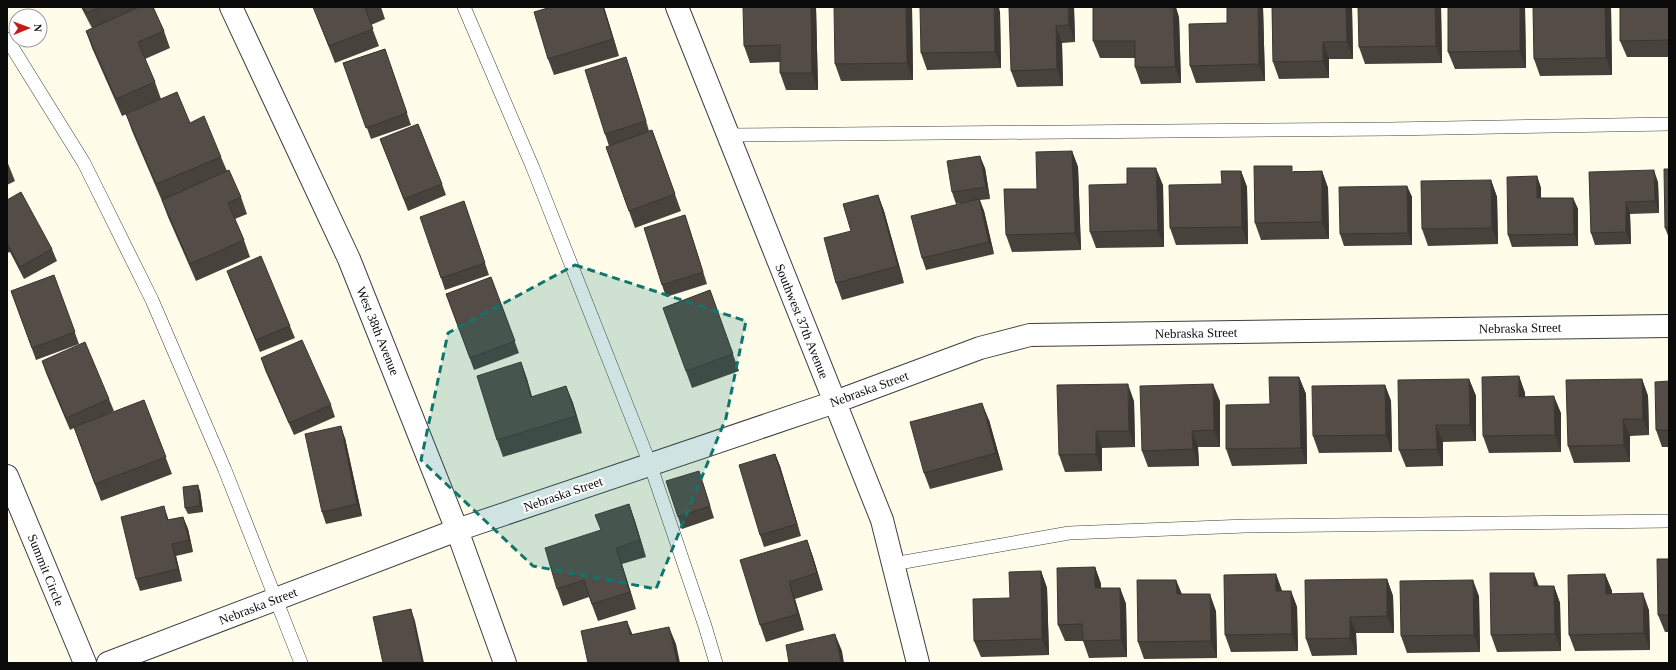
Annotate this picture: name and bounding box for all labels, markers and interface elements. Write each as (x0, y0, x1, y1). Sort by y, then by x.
north arrow (8, 8, 48, 48)
text: N (32, 24, 44, 32)
street label: Southwest 37th Avenue (772, 261, 832, 381)
street label: West 38th Avenue (353, 285, 403, 378)
street label: Nebraska Street (1479, 320, 1562, 336)
street label: Nebraska Street (1155, 325, 1238, 341)
street label: Nebraska Street (828, 368, 911, 410)
street label: Nebraska Street (521, 473, 605, 515)
street label: Summit Circle (25, 532, 67, 608)
street label: Nebraska Street (217, 584, 300, 628)

